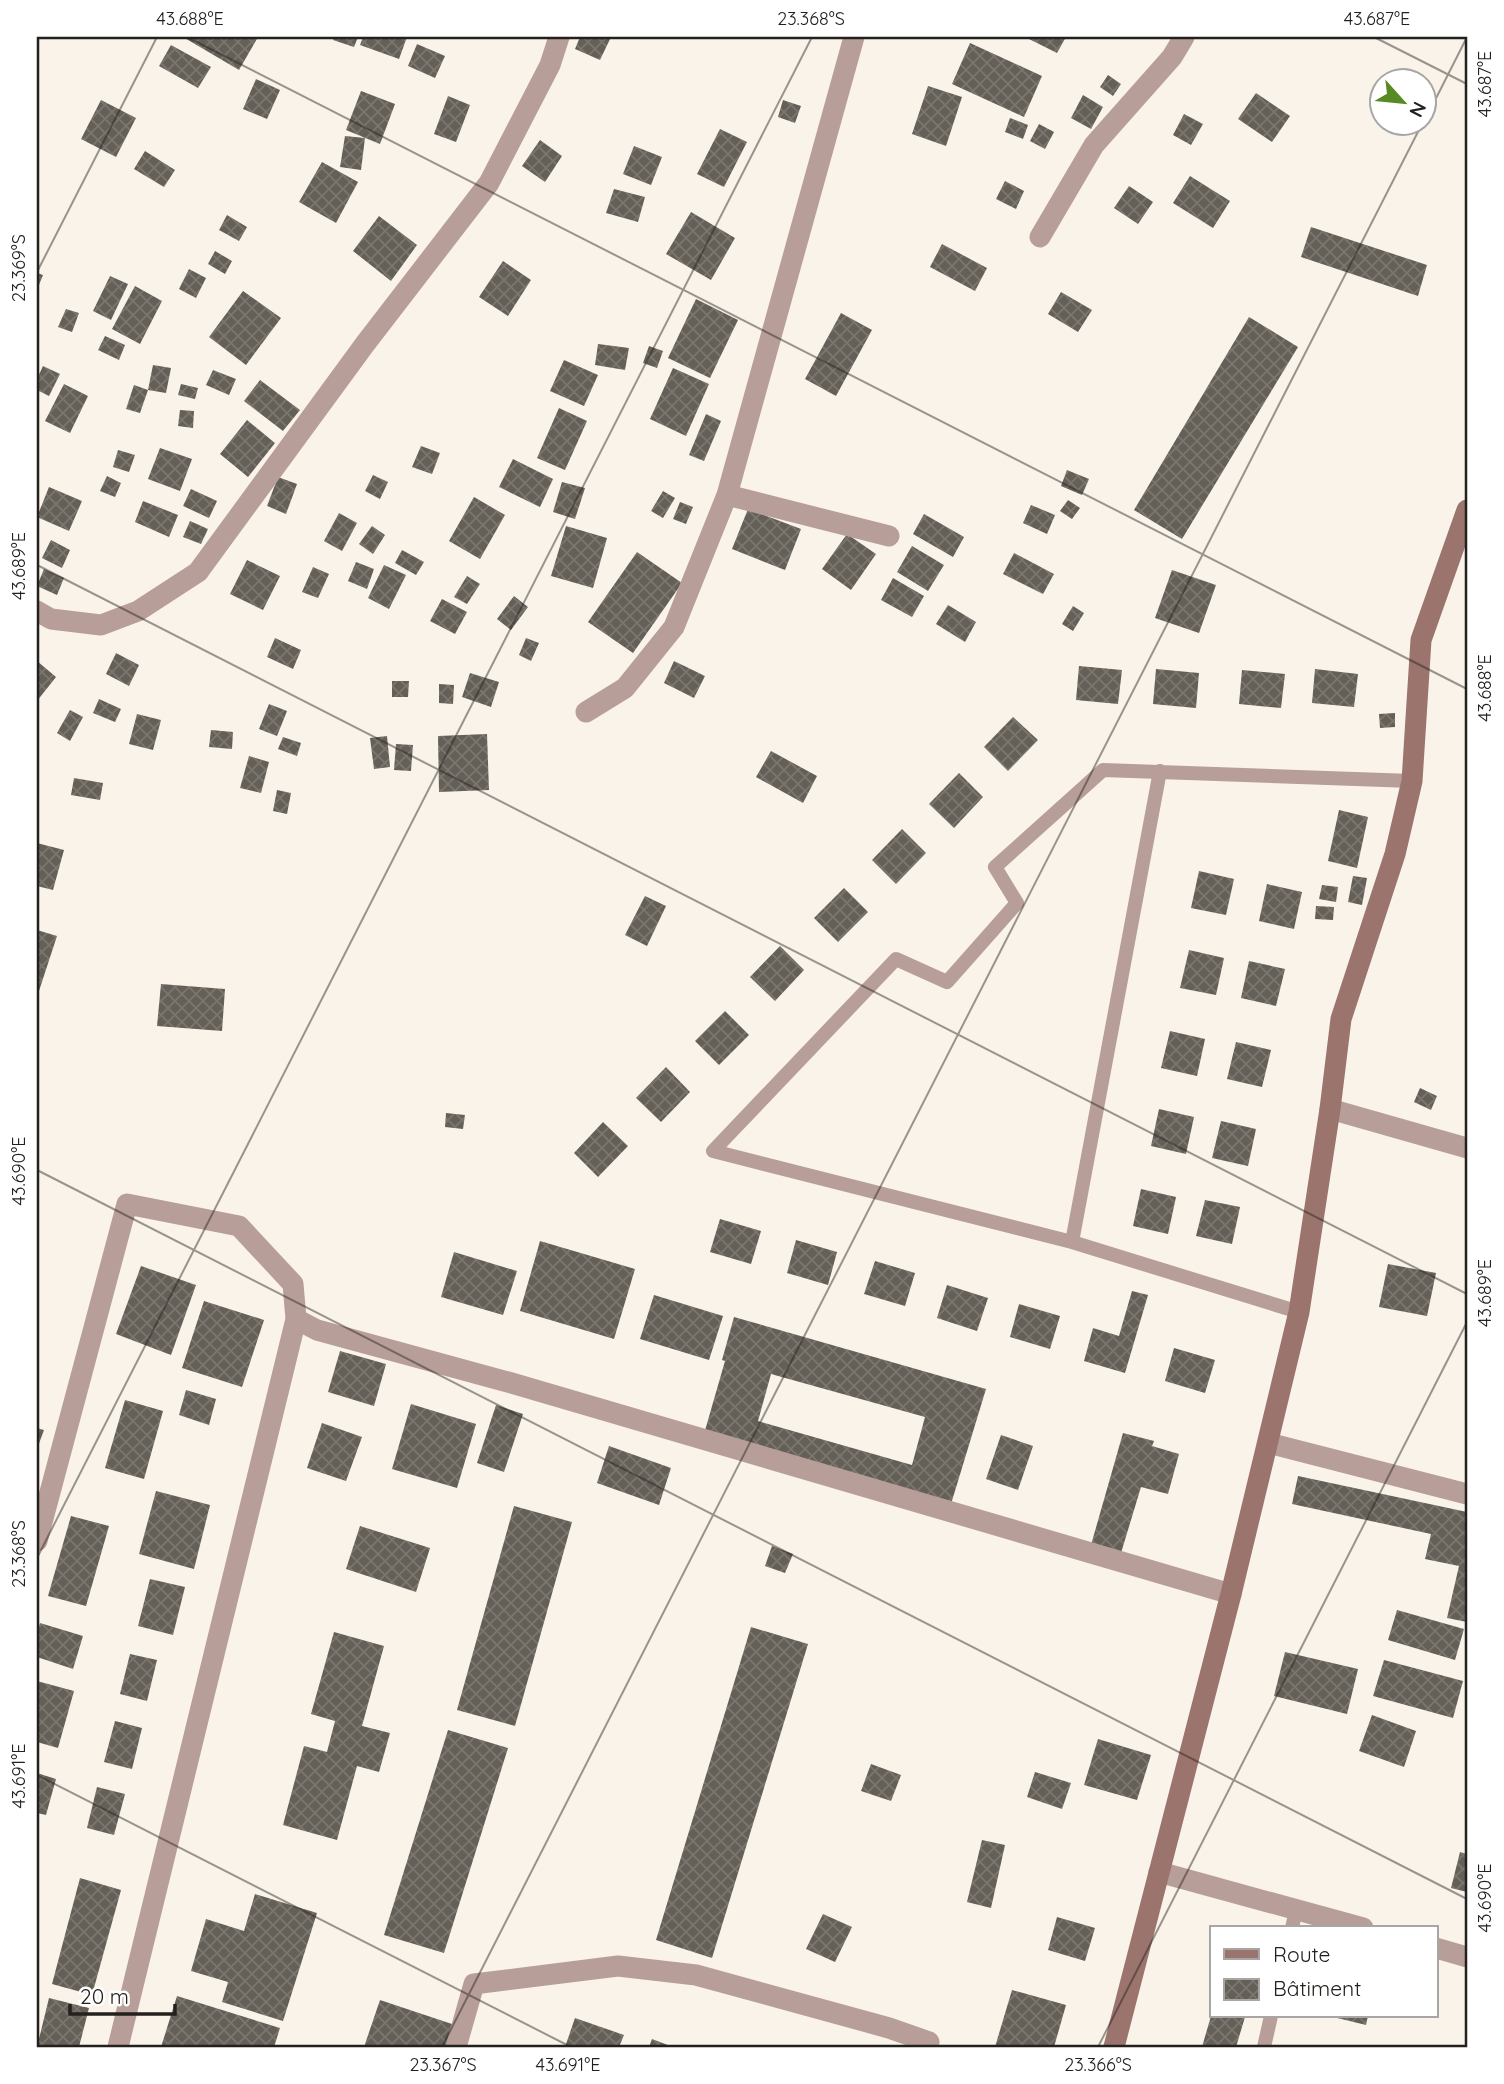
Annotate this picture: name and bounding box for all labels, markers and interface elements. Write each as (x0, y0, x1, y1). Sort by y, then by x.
text: 43.688°E (156, 7, 224, 30)
text: 23.368°S (777, 7, 845, 30)
text: 43.687°E (1344, 7, 1410, 30)
text: 43.687°E (1473, 51, 1496, 117)
north arrow (1368, 66, 1438, 136)
text: N (1404, 98, 1432, 121)
text: 23.369°S (7, 234, 30, 302)
text: 43.689°E (7, 532, 30, 600)
text: 43.688°E (1473, 654, 1496, 722)
text: 43.690°E (7, 1137, 30, 1205)
text: 43.689°E (1473, 1259, 1496, 1327)
text: 23.368°S (7, 1520, 30, 1588)
text: 43.691°E (7, 1744, 30, 1808)
text: 43.690°E (1473, 1864, 1496, 1932)
legend (1210, 1926, 1438, 2018)
text: Route (1273, 1941, 1330, 1967)
scale bar (70, 1972, 175, 2016)
text: Bâtiment (1273, 1975, 1361, 2001)
text: 20 m (80, 1983, 129, 2009)
text: 23.367°S (409, 2053, 477, 2076)
text: 43.691°E (536, 2053, 600, 2076)
text: 23.366°S (1064, 2053, 1132, 2076)

